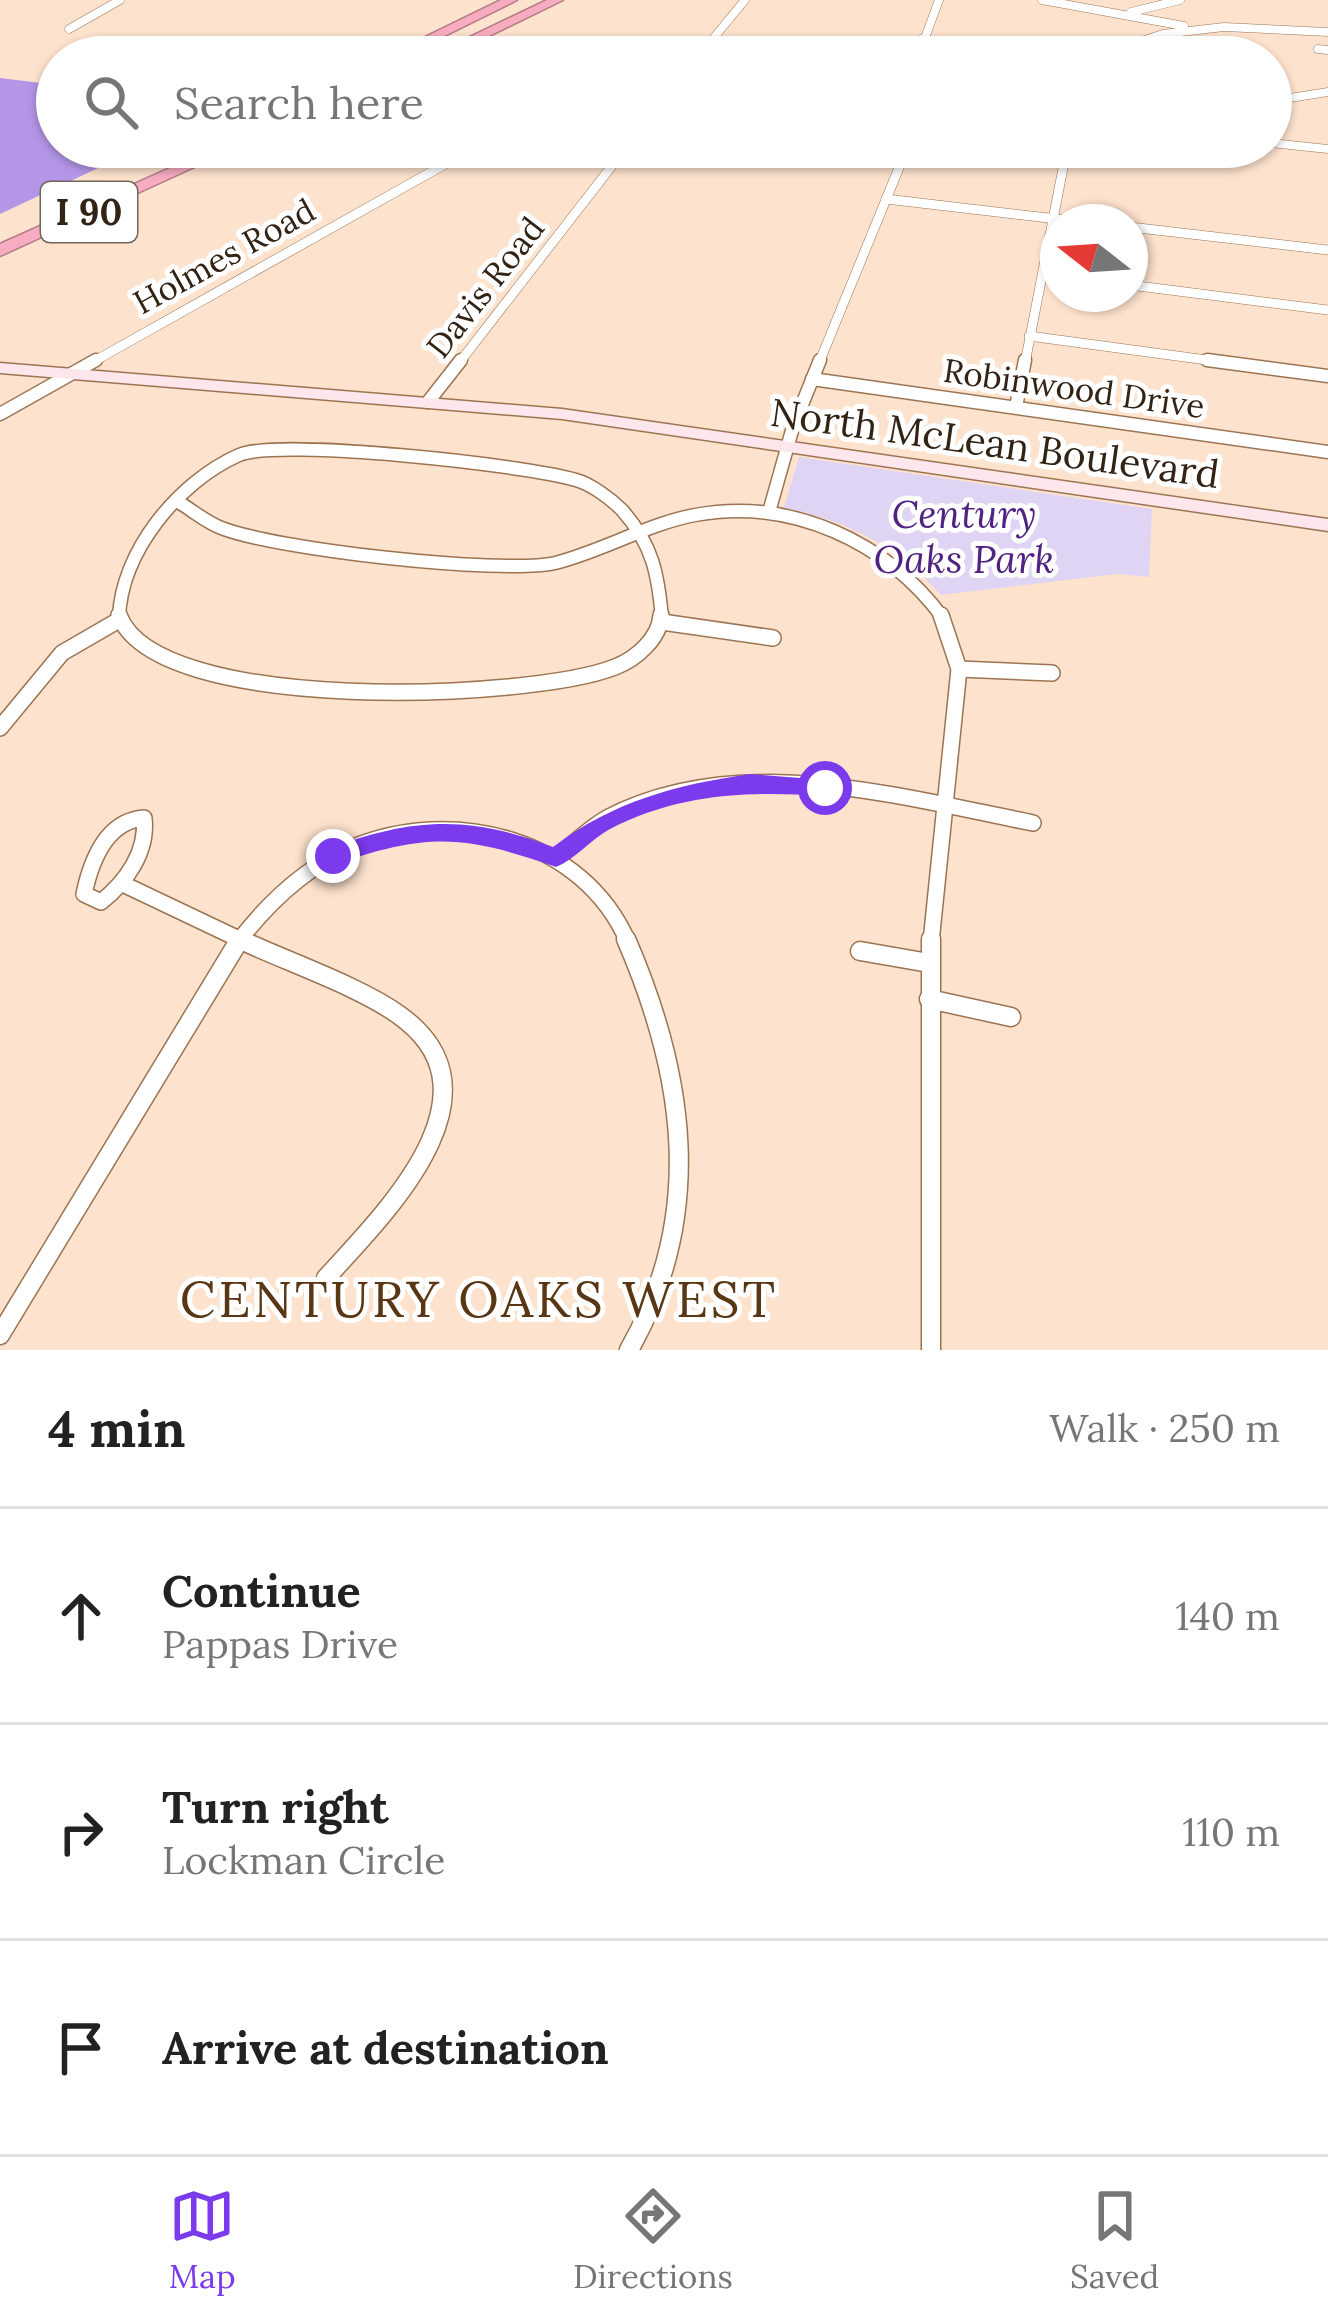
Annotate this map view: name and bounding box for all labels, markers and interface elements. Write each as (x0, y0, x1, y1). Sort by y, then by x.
search box (36, 36, 1292, 168)
icon: search (78, 69, 144, 135)
text: Search here (174, 74, 424, 131)
road number: I 90 (41, 182, 137, 242)
street label: Holmes Road (126, 189, 322, 323)
north arrow (1040, 204, 1148, 312)
street label: Davis Road (417, 208, 553, 366)
street label: Robinwood Drive (941, 349, 1207, 427)
street label: North McLean Boulevard (767, 387, 1223, 499)
park label: Century Oaks Park (873, 489, 1055, 584)
route start (798, 761, 852, 815)
route end (306, 829, 360, 883)
district label: CENTURY OAKS WEST (180, 1266, 778, 1331)
text: 4 min (48, 1396, 185, 1461)
text: Walk · 250 m (1049, 1403, 1280, 1453)
text: Continue (162, 1562, 361, 1619)
icon: ahead (48, 1583, 114, 1649)
text: 140 m (1175, 1591, 1280, 1641)
text: Pappas Drive (162, 1619, 398, 1669)
text: Turn right (162, 1778, 389, 1835)
icon: right (48, 1799, 114, 1865)
text: 110 m (1182, 1807, 1280, 1857)
text: Lockman Circle (162, 1835, 445, 1885)
icon: arrive (48, 2015, 114, 2081)
text: Arrive at destination (162, 2019, 609, 2076)
tab: Map (169, 2183, 236, 2297)
tab: Directions (573, 2183, 733, 2297)
tab: Saved (1070, 2183, 1159, 2297)

